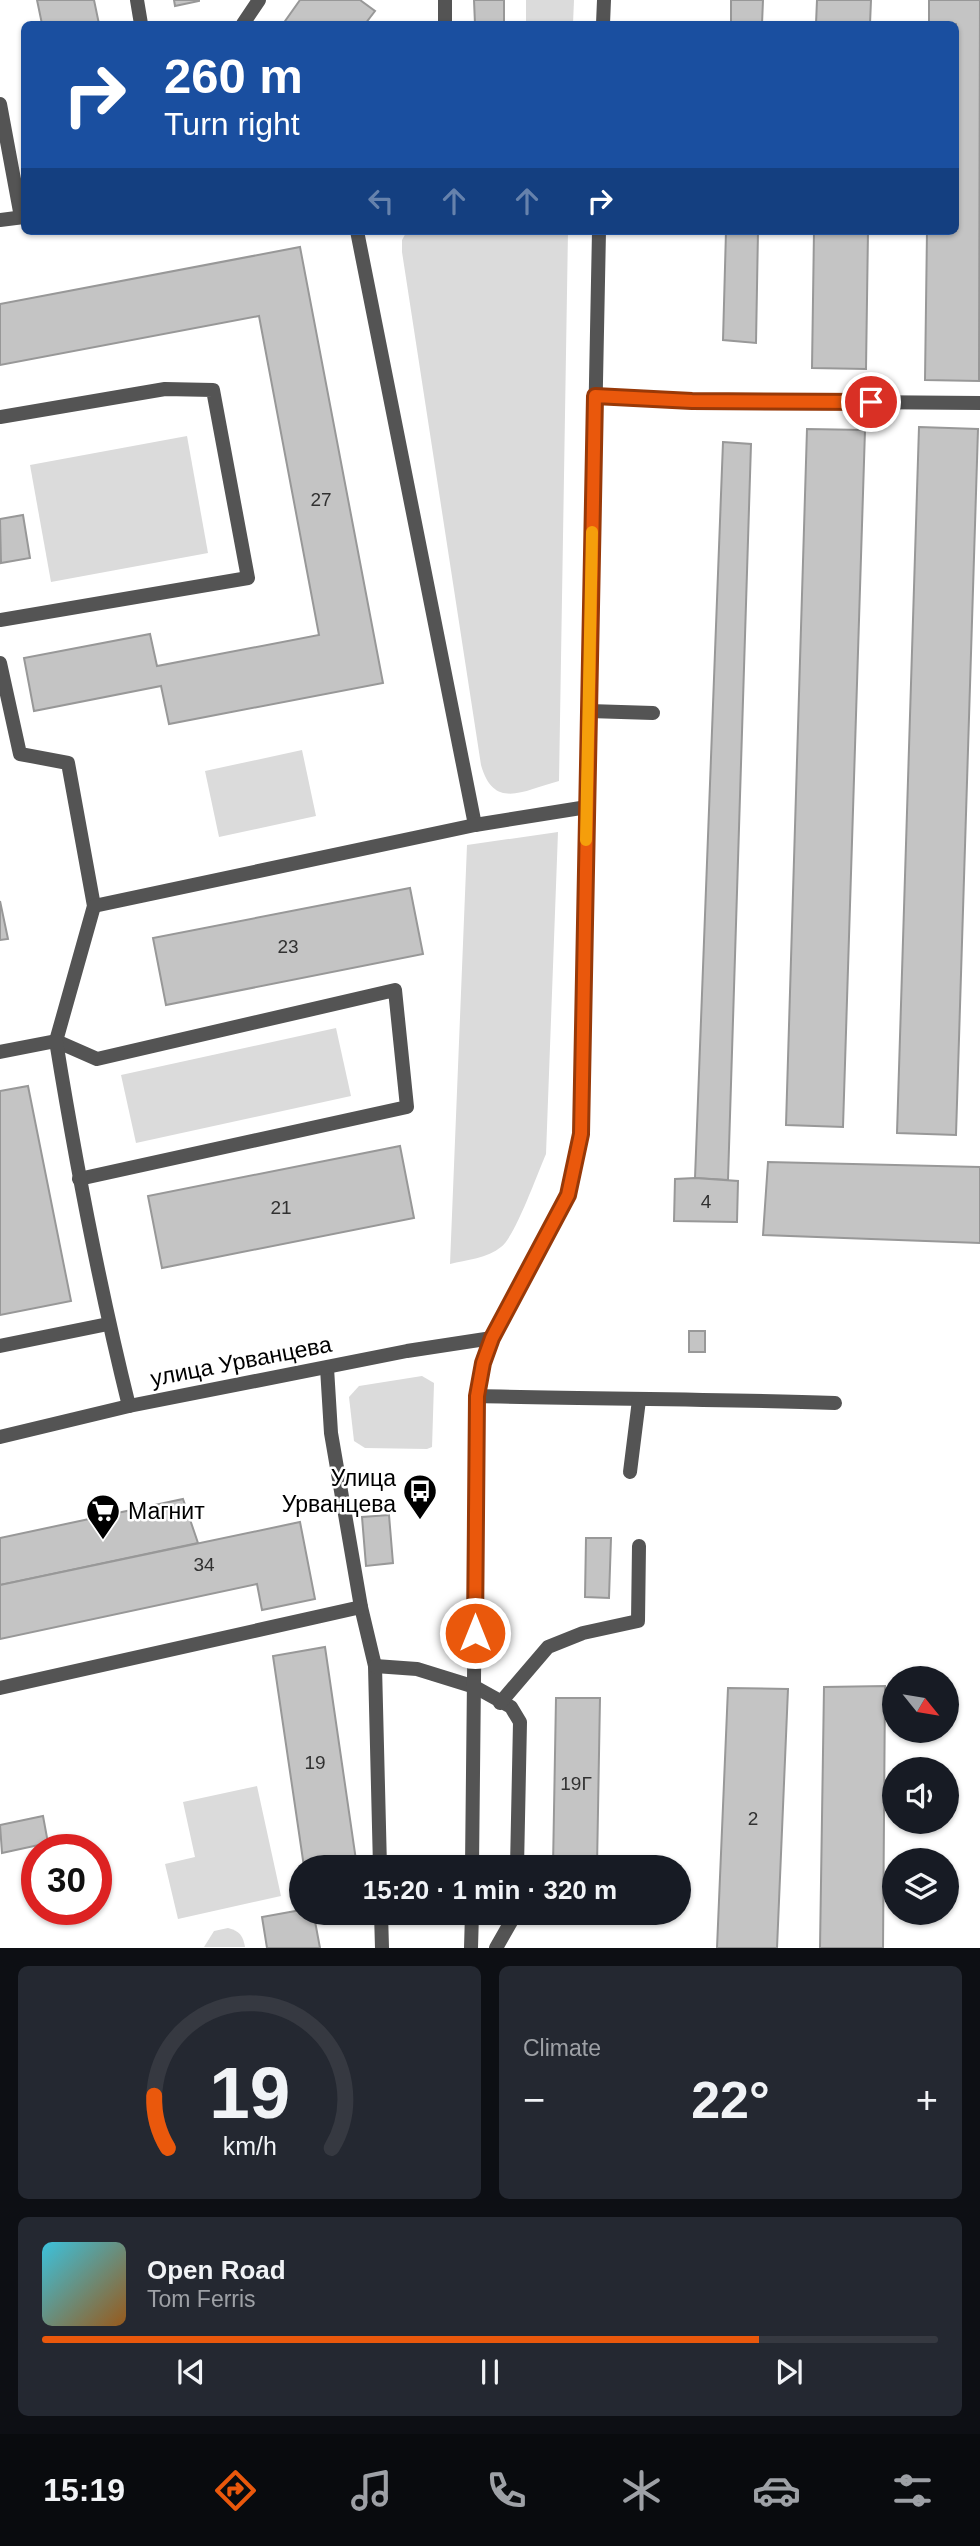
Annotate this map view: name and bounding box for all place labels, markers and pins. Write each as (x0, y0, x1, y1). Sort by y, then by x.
pin (841, 372, 901, 432)
place label: Улица Урванцева (282, 1465, 396, 1517)
bus stop icon: Улица Урванцева (401, 1472, 439, 1521)
supermarket icon: Магнит (84, 1492, 122, 1541)
place label: Магнит (128, 1498, 205, 1524)

